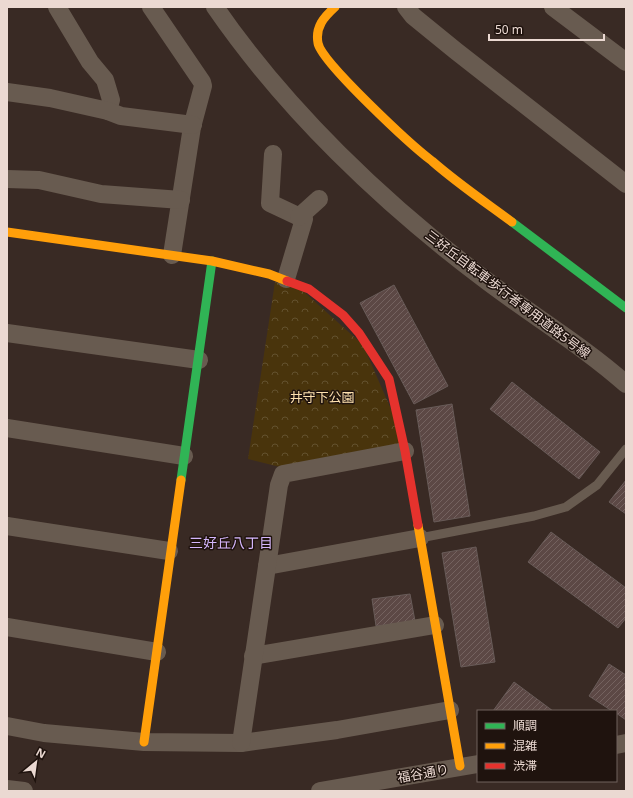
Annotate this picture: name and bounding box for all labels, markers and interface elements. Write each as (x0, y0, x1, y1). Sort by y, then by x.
scale bar (489, 16, 604, 42)
text: 50 m (495, 21, 523, 38)
street label: 三好丘自転車歩行者専用道路5号線 (422, 226, 594, 362)
park label: 井守下公園 (289, 388, 355, 406)
district label: 三好丘八丁目 (189, 533, 273, 552)
legend (477, 710, 617, 782)
text: 順調 (513, 717, 537, 734)
text: 混雑 (513, 737, 537, 754)
north arrow (16, 742, 56, 782)
text: N (34, 744, 49, 762)
text: 渋滞 (513, 757, 537, 774)
street label: 福谷通り (396, 760, 450, 786)

